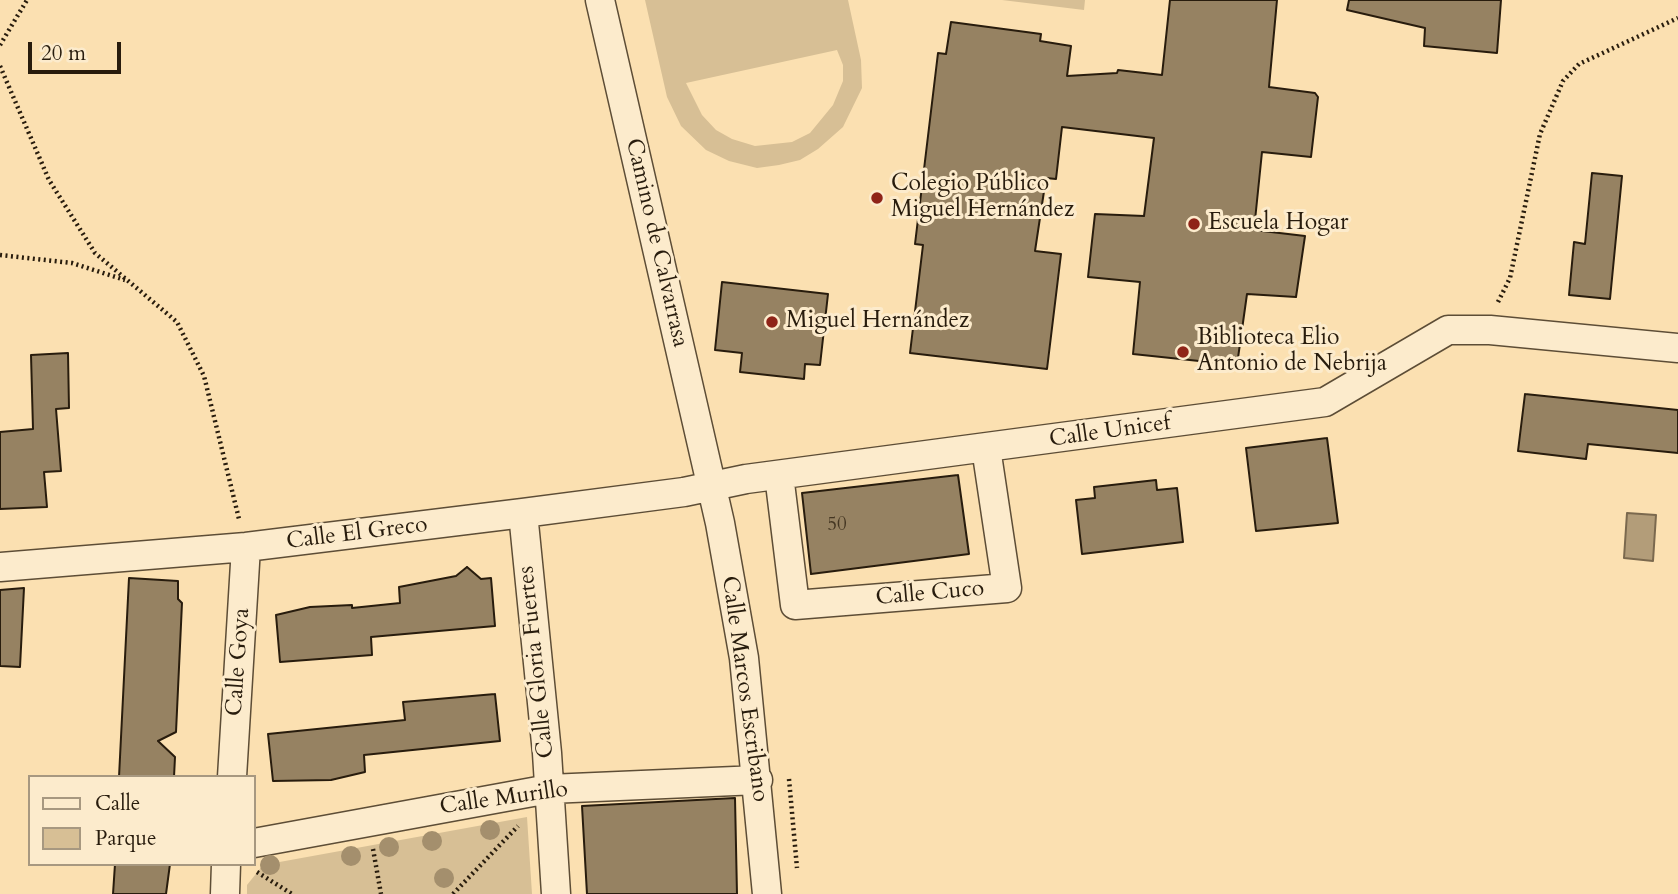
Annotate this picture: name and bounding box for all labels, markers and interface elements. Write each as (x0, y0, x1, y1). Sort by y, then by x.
scale bar (32, 28, 124, 72)
text: 20 m (41, 39, 86, 68)
street label: Camino de Calvarrasa (619, 136, 693, 350)
place label: Colegio Público Miguel Hernández (891, 171, 1074, 225)
marker: Colegio Público Miguel Hernández (869, 190, 885, 206)
place label: Escuela Hogar (1208, 210, 1348, 238)
marker: Escuela Hogar (1186, 216, 1202, 232)
place label: Miguel Hernández (786, 308, 969, 336)
marker: Miguel Hernández (764, 314, 780, 330)
place label: Biblioteca Elio Antonio de Nebrija (1197, 325, 1387, 379)
marker: Biblioteca Elio Antonio de Nebrija (1175, 344, 1191, 360)
street label: Calle Unicef (1048, 410, 1172, 454)
street label: Calle El Greco (285, 512, 429, 556)
house number: 50 (827, 515, 847, 537)
street label: Calle Gloria Fuertes (513, 564, 561, 760)
street label: Calle Marcos Escribano (714, 574, 774, 804)
street label: Calle Cuco (875, 576, 985, 612)
street label: Calle Goya (221, 607, 257, 717)
legend (28, 775, 256, 866)
street label: Calle Murillo (438, 776, 570, 822)
text: Calle (95, 789, 140, 818)
text: Parque (95, 824, 156, 853)

